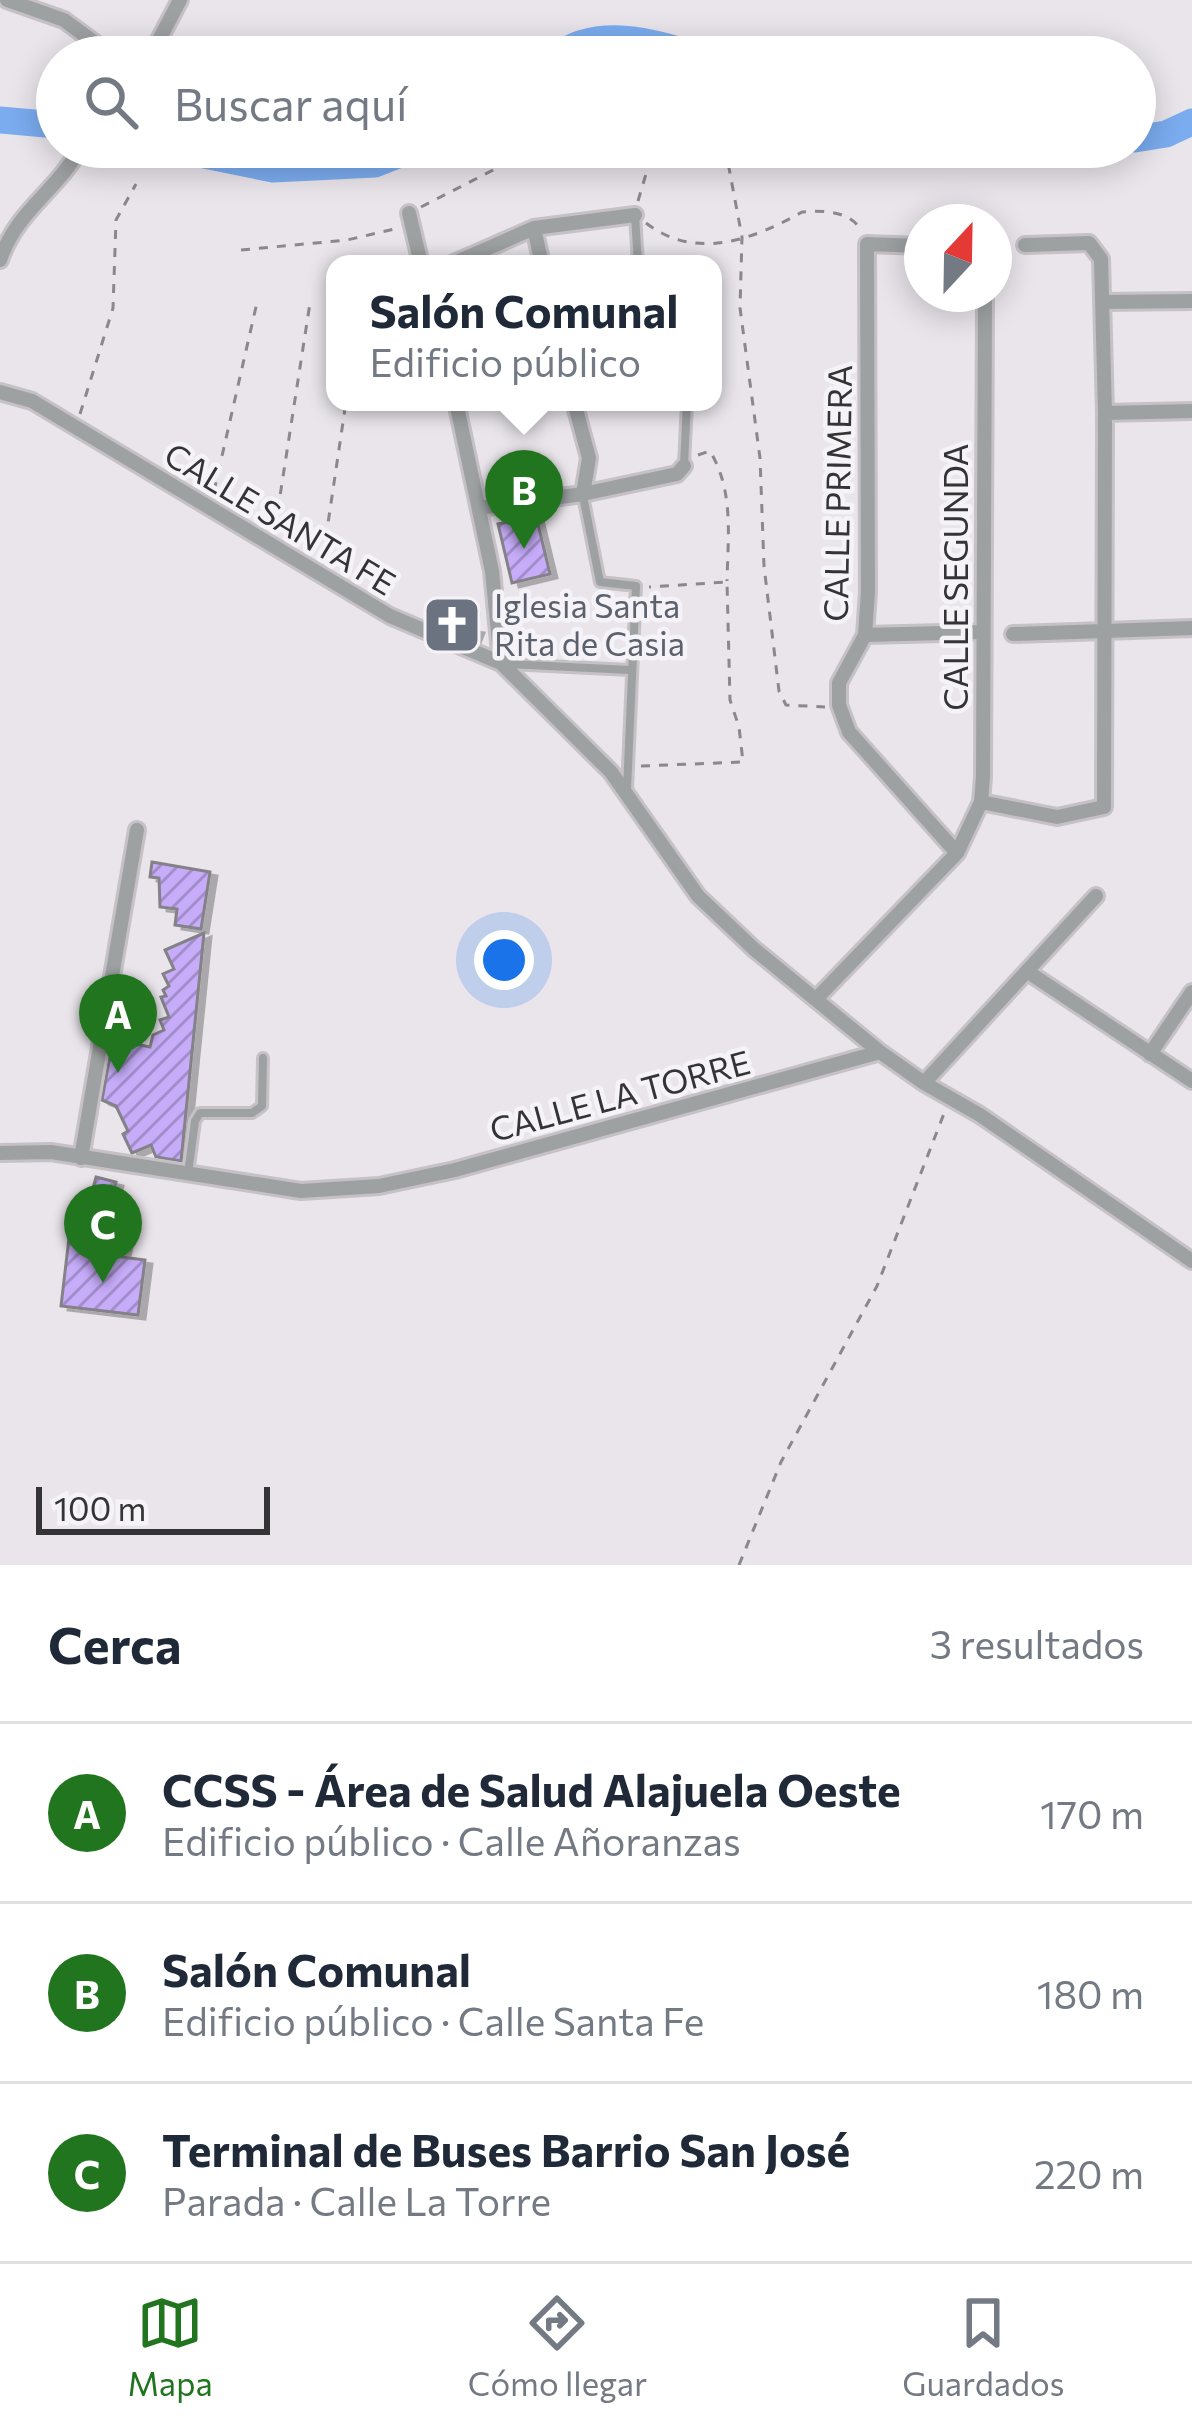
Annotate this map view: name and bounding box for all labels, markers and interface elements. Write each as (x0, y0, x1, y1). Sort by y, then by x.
search box (36, 36, 1156, 168)
icon: search (78, 69, 144, 135)
text: Buscar aquí (174, 75, 408, 130)
north arrow (904, 204, 1012, 312)
popup (326, 255, 722, 411)
text: Salón Comunal (369, 282, 679, 337)
text: Edificio público (369, 337, 641, 385)
street label: CALLE PRIMERA (814, 364, 859, 622)
street label: CALLE SANTA FE (158, 433, 404, 603)
street label: CALLE SEGUNDA (934, 443, 975, 711)
pin: B (485, 450, 563, 549)
place label: Iglesia Santa Rita de Casia (494, 584, 685, 663)
church icon: Iglesia Santa Rita de Casia (421, 594, 483, 656)
your location (474, 930, 534, 990)
pin: A (79, 974, 157, 1073)
street label: CALLE LA TORRE (485, 1040, 754, 1149)
pin: C (64, 1184, 142, 1283)
scale bar (36, 1481, 270, 1534)
text: 100 m (54, 1487, 146, 1528)
text: Cerca (48, 1612, 182, 1675)
text: 3 resultados (930, 1619, 1144, 1667)
text: CCSS - Área de Salud Alajuela Oeste (162, 1761, 901, 1816)
text: A (73, 1789, 101, 1837)
text: 170 m (1040, 1789, 1144, 1837)
text: Edificio público · Calle Añoranzas (162, 1816, 741, 1864)
text: Salón Comunal (162, 1941, 471, 1996)
text: B (74, 1969, 100, 2017)
text: 180 m (1037, 1969, 1144, 2017)
text: Edificio público · Calle Santa Fe (162, 1996, 704, 2044)
text: Terminal de Buses Barrio San José (162, 2121, 850, 2176)
text: C (74, 2149, 100, 2197)
text: 220 m (1034, 2149, 1144, 2197)
text: Parada · Calle La Torre (162, 2176, 551, 2224)
tab: Mapa (127, 2290, 213, 2403)
tab: Cómo llegar (468, 2290, 647, 2403)
tab: Guardados (902, 2290, 1064, 2403)

